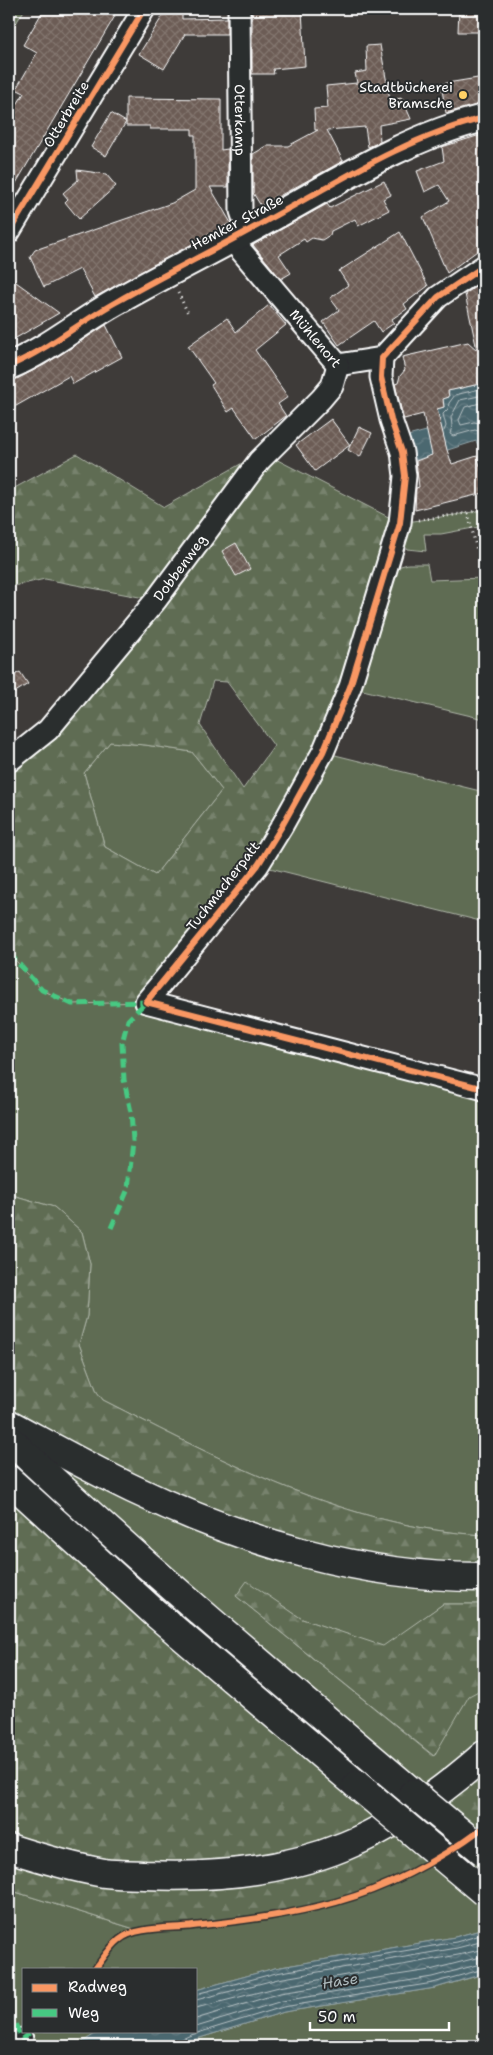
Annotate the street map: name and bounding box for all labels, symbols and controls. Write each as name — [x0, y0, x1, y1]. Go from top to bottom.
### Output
street label: Otterbreite — [39, 77, 93, 151]
place label: Stadtbücherei Bramsche — [359, 78, 453, 112]
street label: Otterkamp — [231, 84, 249, 156]
marker: Stadtbücherei Bramsche — [457, 89, 469, 101]
street label: Hemker Straße — [188, 190, 286, 254]
street label: Mühlenort — [286, 305, 345, 371]
street label: Dobbenweg — [149, 531, 211, 605]
street label: Tuchmacherpatt — [182, 838, 264, 934]
legend — [22, 1968, 198, 2032]
water label: Hase — [321, 1968, 359, 1994]
text: Radweg — [68, 1977, 127, 1997]
scale bar — [310, 2000, 449, 2032]
text: Weg — [68, 2003, 99, 2023]
text: 50 m — [318, 2007, 356, 2027]

